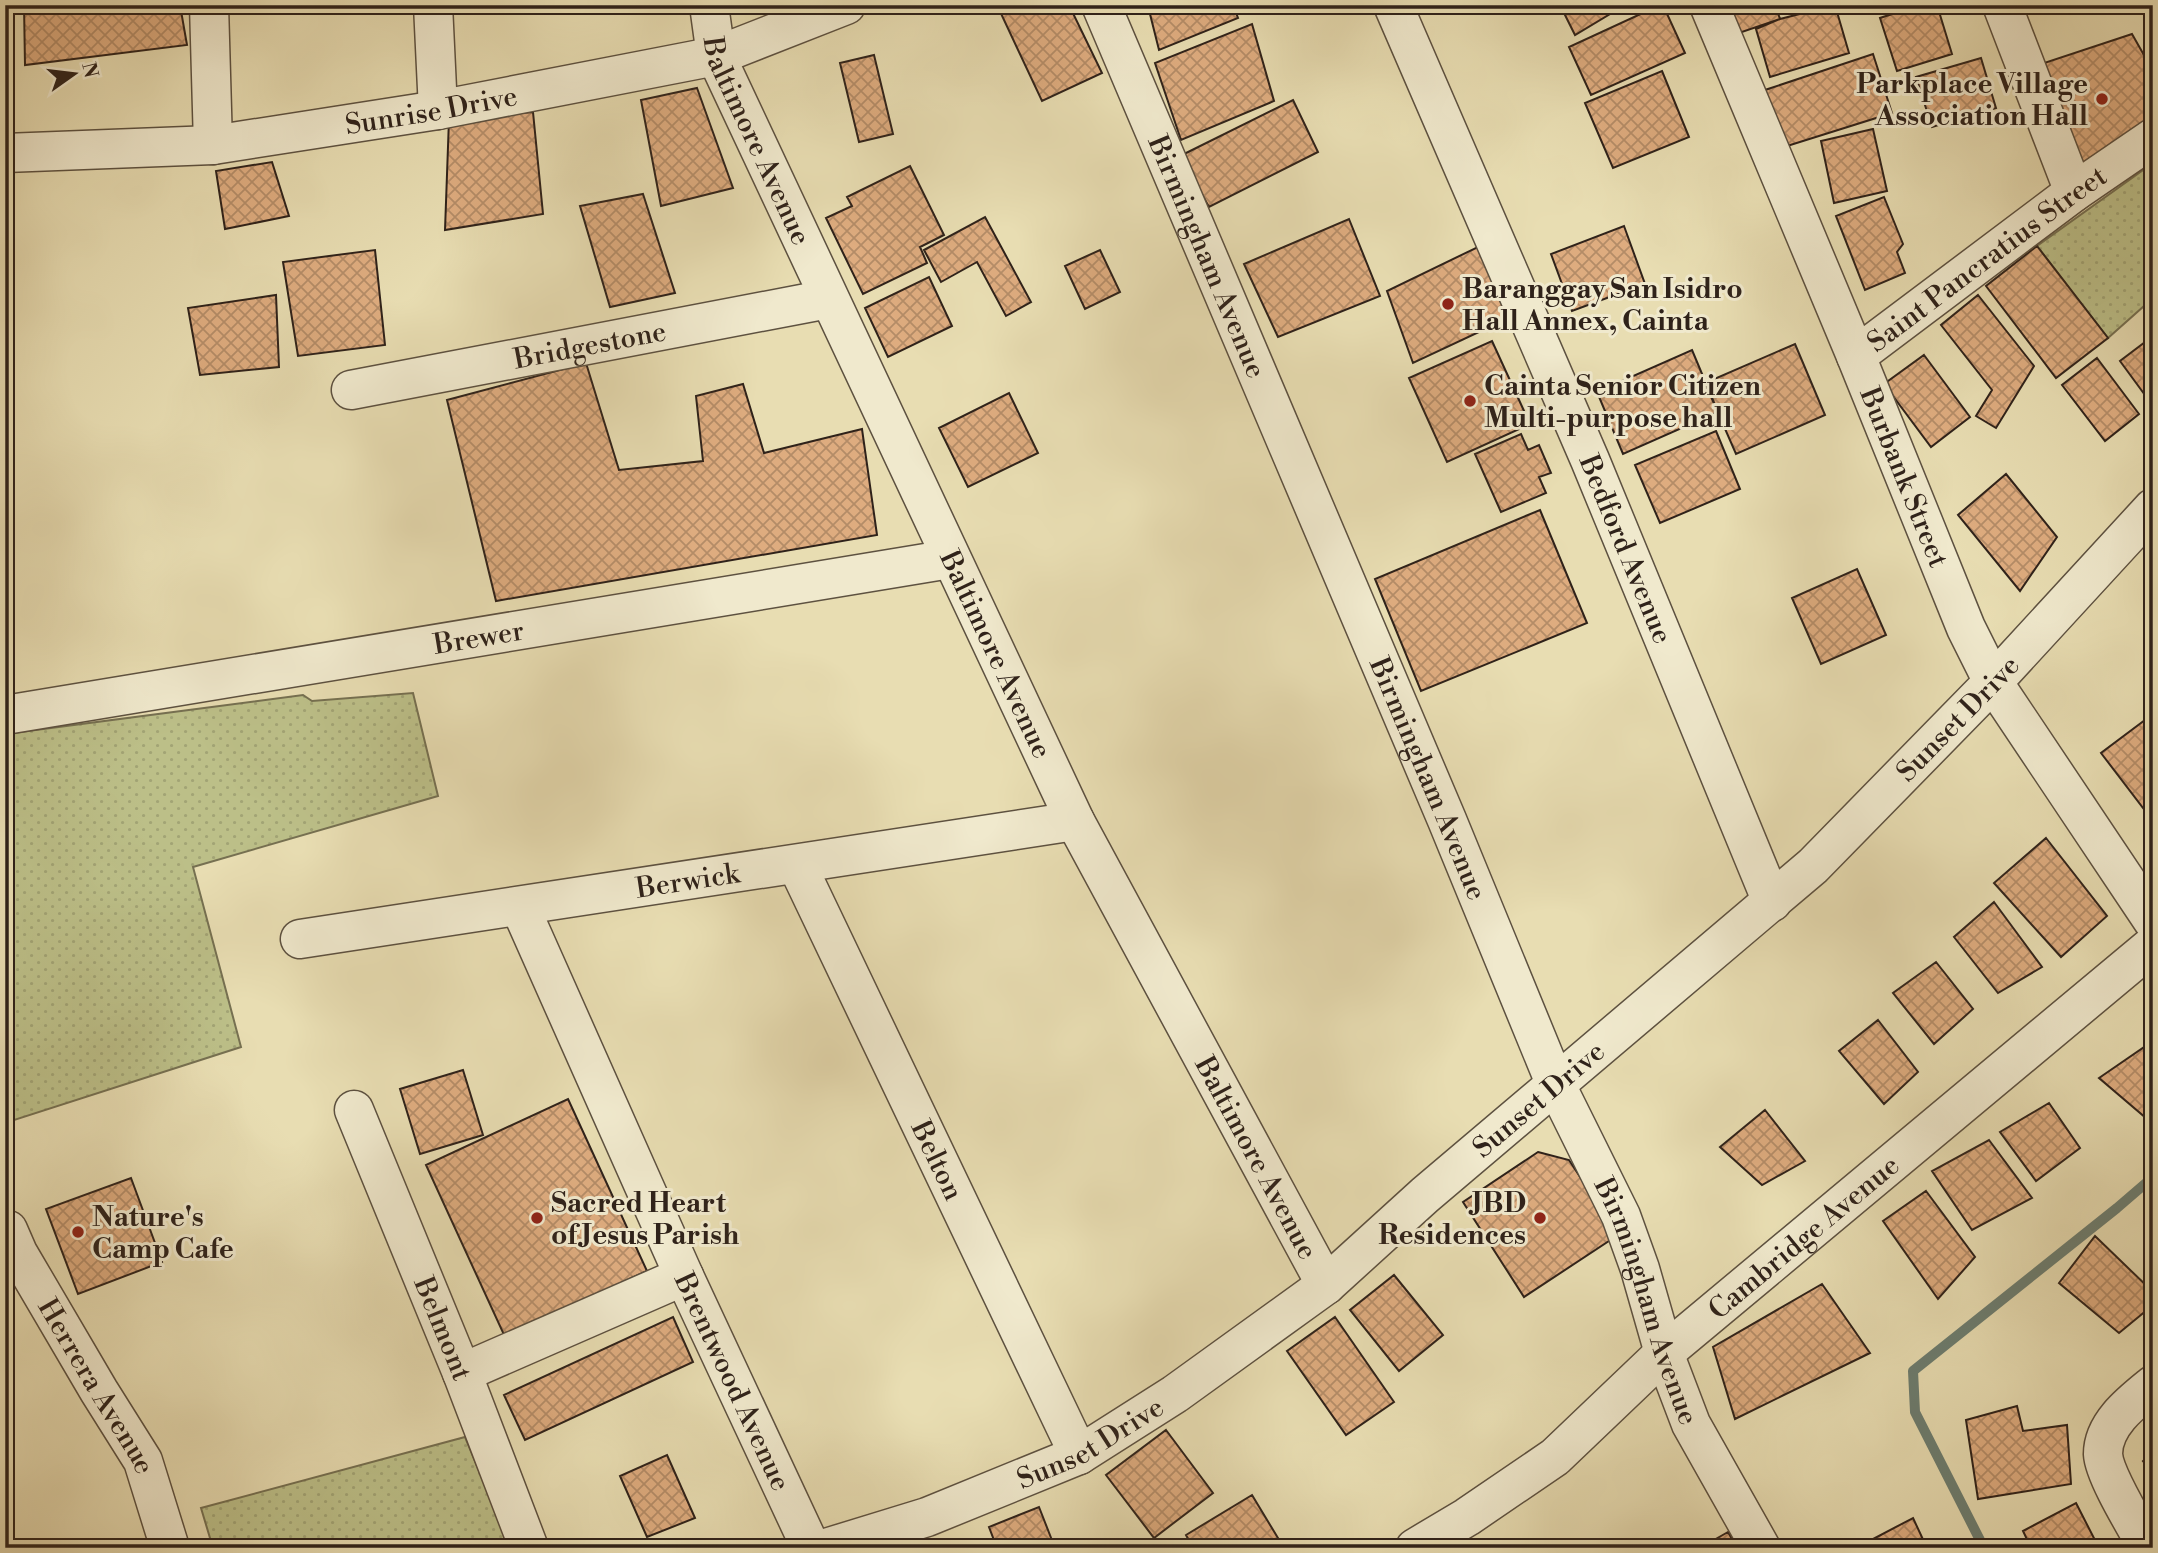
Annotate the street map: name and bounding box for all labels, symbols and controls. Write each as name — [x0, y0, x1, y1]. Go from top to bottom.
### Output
street label: Baltimore Avenue — [694, 34, 818, 251]
north arrow — [38, 38, 108, 108]
text: N — [76, 60, 103, 80]
place label: Parkplace Village Association Hall — [1856, 67, 2088, 134]
street label: Sunrise Drive — [343, 79, 520, 143]
marker: Parkplace Village Association Hall — [2094, 91, 2110, 107]
street label: Birmingham Avenue — [1139, 129, 1273, 383]
street label: Saint Pancratius Street — [1861, 159, 2114, 360]
place label: Baranggay San Isidro Hall Annex, Cainta — [1462, 272, 1743, 339]
marker: Baranggay San Isidro Hall Annex, Cainta — [1440, 296, 1456, 312]
street label: Bridgestone — [510, 314, 669, 378]
place label: Cainta Senior Citizen Multi-purpose hall — [1484, 369, 1761, 436]
street label: Burbank Street — [1851, 382, 1956, 573]
marker: Cainta Senior Citizen Multi-purpose hall — [1462, 393, 1478, 409]
street label: Bedford Avenue — [1570, 449, 1680, 649]
street label: Baltimore Avenue — [931, 544, 1059, 764]
street label: Brewer — [430, 614, 527, 663]
street label: Sunset Drive — [1889, 649, 2028, 789]
street label: Birmingham Avenue — [1361, 651, 1494, 906]
street label: Berwick — [633, 856, 743, 907]
street label: Sunset Drive — [1466, 1034, 1612, 1166]
street label: Baltimore Avenue — [1186, 1050, 1325, 1266]
street label: Belton — [902, 1114, 971, 1206]
street label: Cambridge Avenue — [1702, 1148, 1907, 1328]
street label: Birmingham Avenue — [1585, 1171, 1706, 1430]
place label: Sacred Heart of Jesus Parish — [551, 1186, 739, 1253]
place label: JBD Residences — [1378, 1186, 1526, 1253]
place label: Nature's Camp Cafe — [92, 1200, 234, 1267]
marker: Sacred Heart of Jesus Parish — [529, 1210, 545, 1226]
marker: JBD Residences — [1532, 1210, 1548, 1226]
marker: Nature's Camp Cafe — [70, 1224, 86, 1240]
street label: Brentwood Avenue — [665, 1266, 798, 1497]
street label: Belmont — [405, 1271, 479, 1386]
street label: Herrera Avenue — [30, 1292, 162, 1478]
street label: Sunset Drive — [1012, 1390, 1170, 1497]

